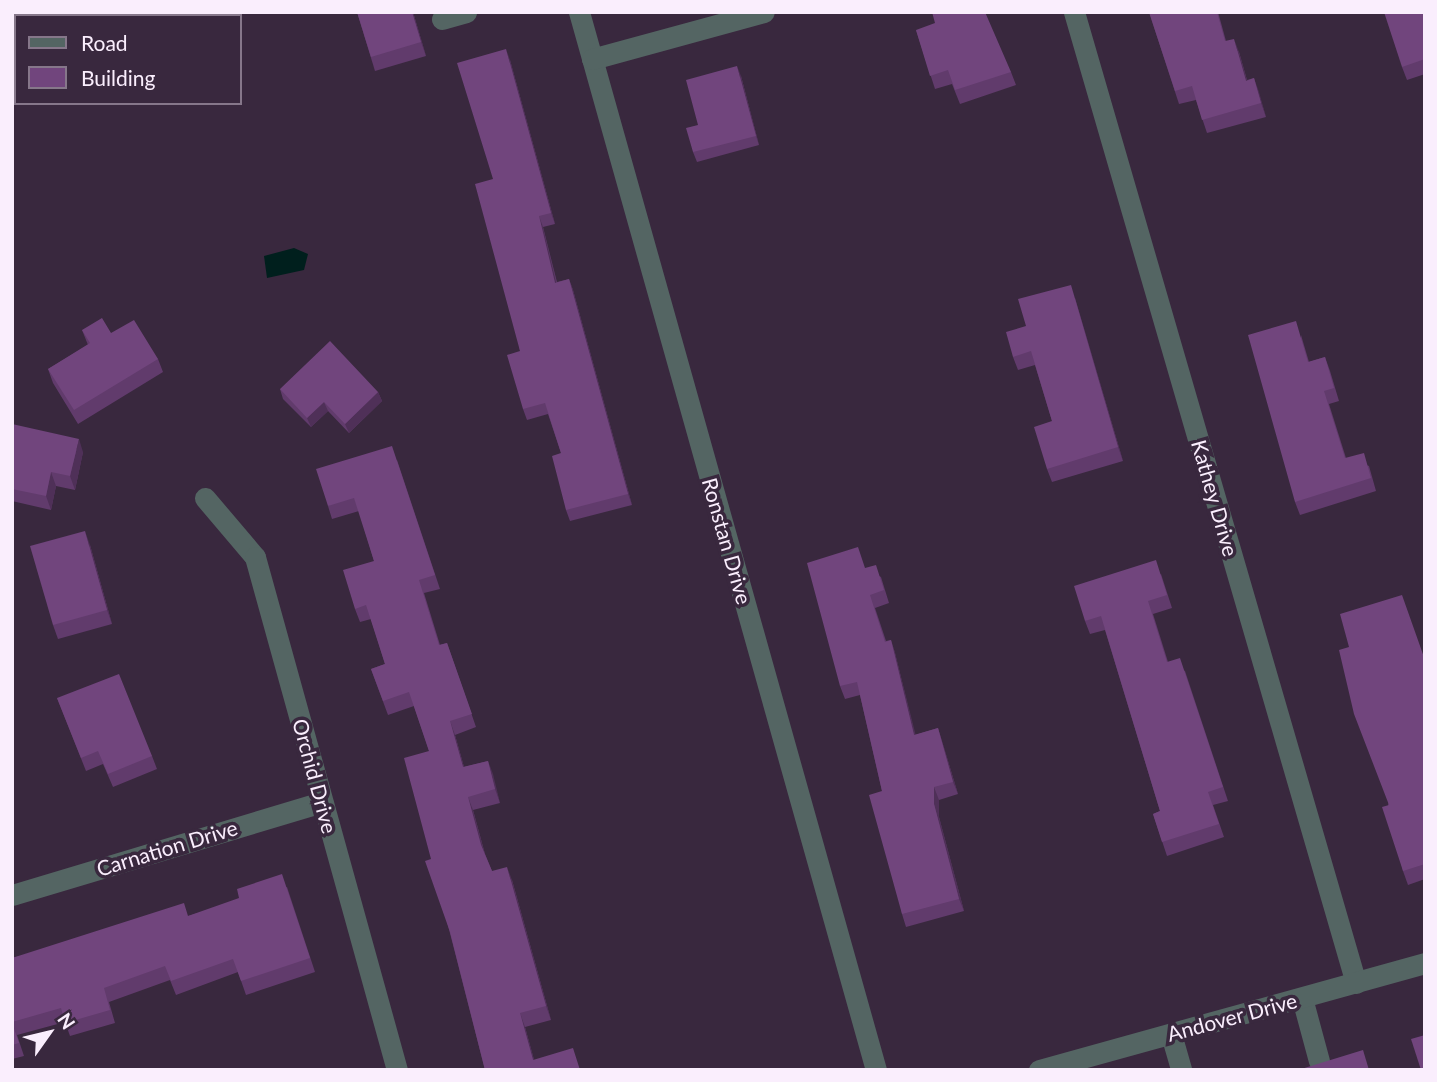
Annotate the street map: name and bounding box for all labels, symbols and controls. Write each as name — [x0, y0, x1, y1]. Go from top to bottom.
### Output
legend — [14, 14, 242, 105]
text: Road — [81, 30, 128, 55]
text: Building — [81, 65, 156, 90]
street label: Kathey Drive — [1186, 437, 1244, 559]
street label: Ronstan Drive — [697, 475, 757, 607]
street label: Orchid Drive — [288, 716, 342, 836]
street label: Carnation Drive — [93, 815, 241, 881]
street label: Andover Drive — [1164, 987, 1300, 1047]
north arrow — [14, 998, 84, 1068]
text: N — [53, 1008, 80, 1033]

